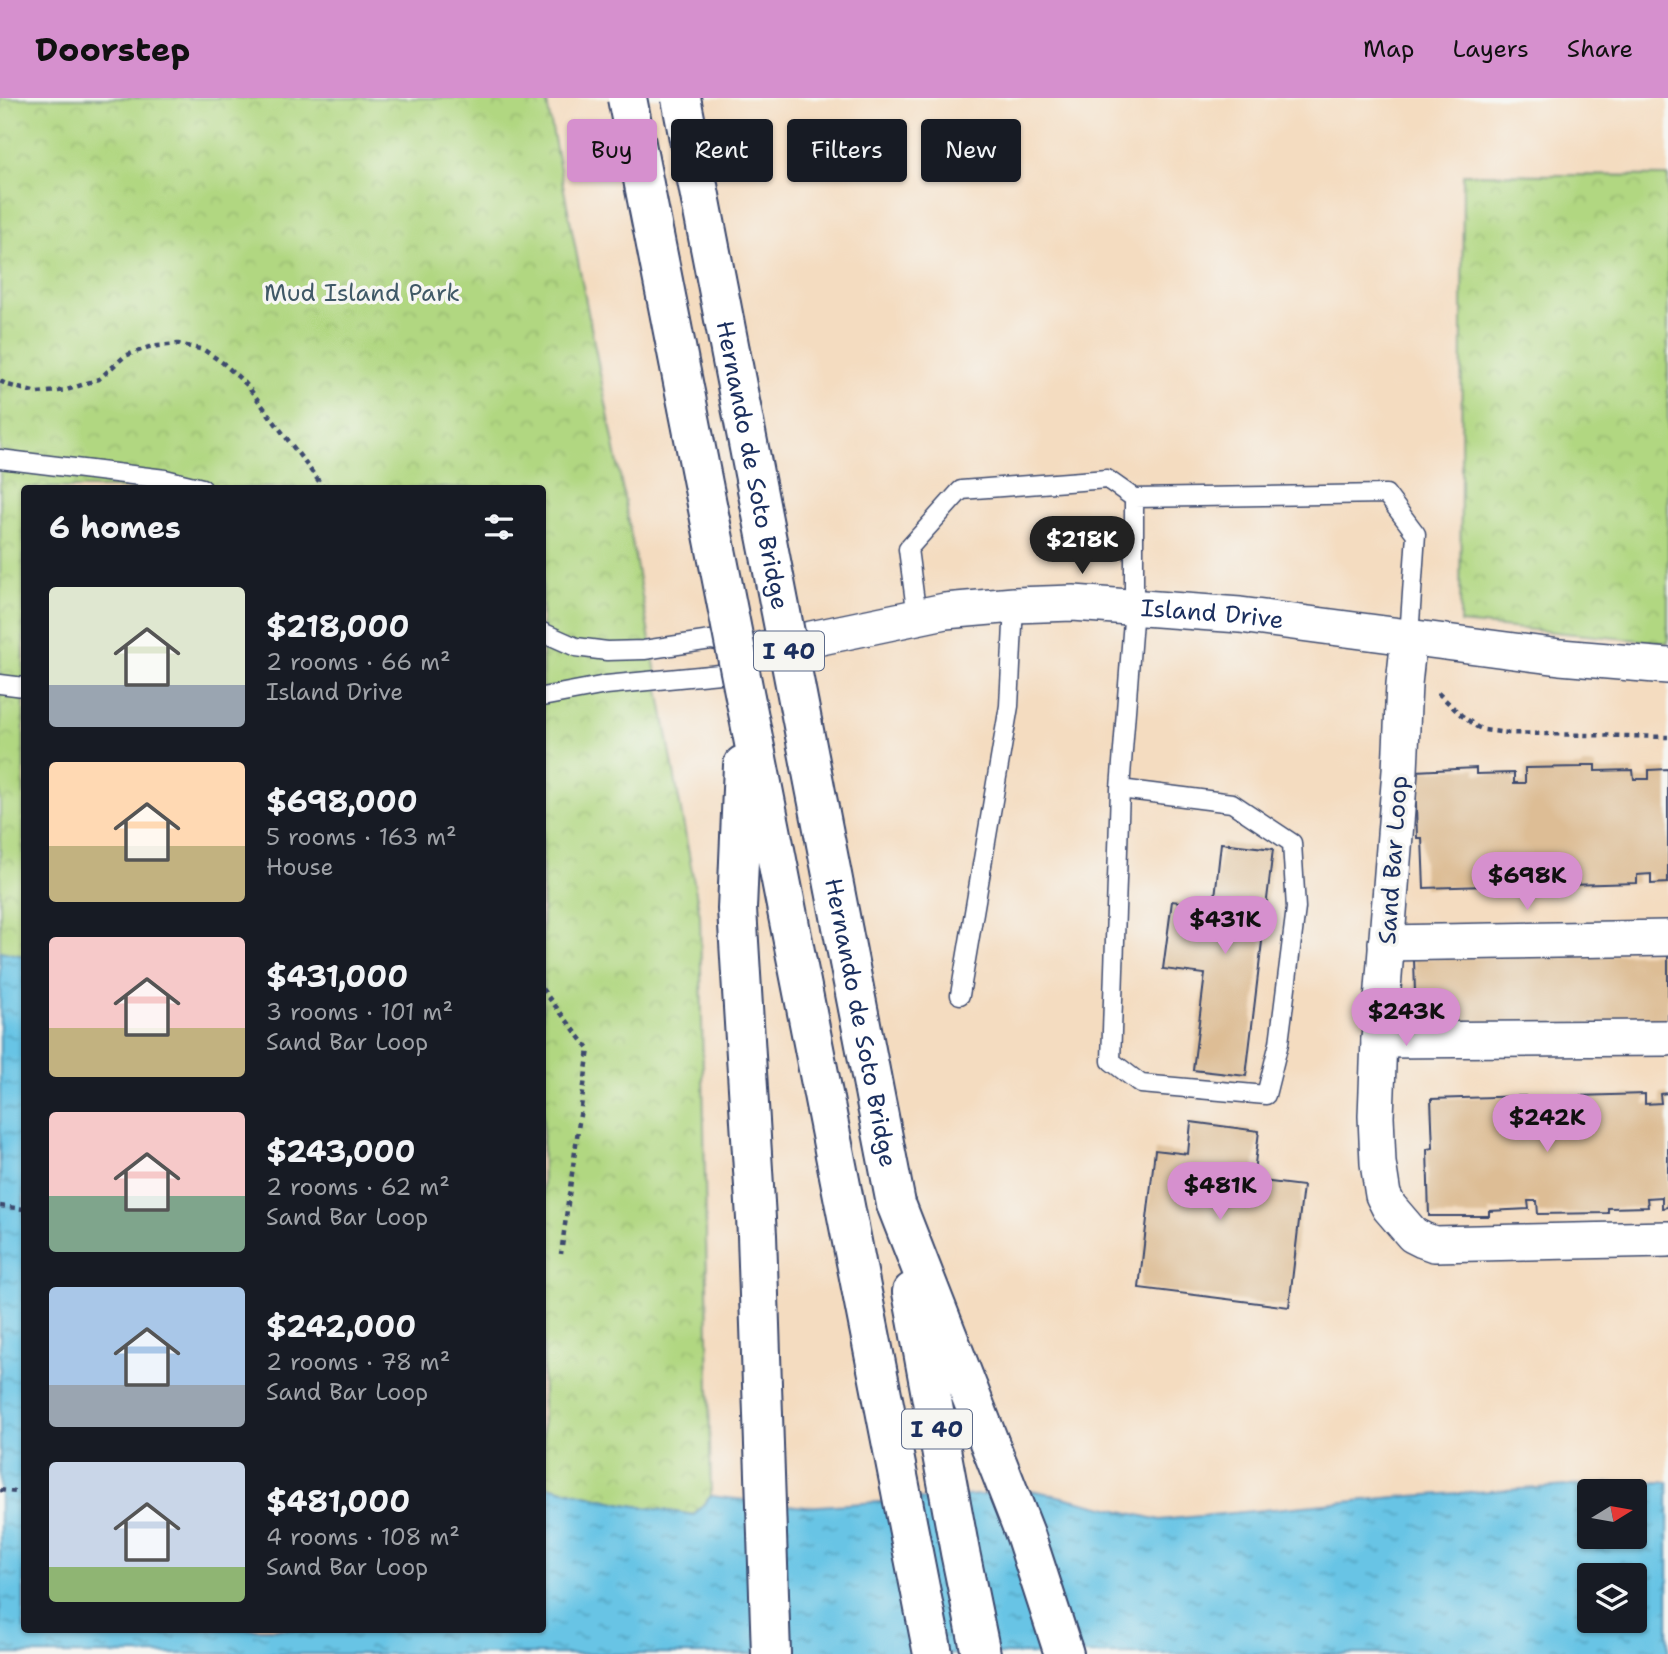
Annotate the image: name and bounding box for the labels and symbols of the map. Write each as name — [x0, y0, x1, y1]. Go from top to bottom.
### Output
park label: Mud Island Park — [264, 277, 460, 309]
street label: Hernando de Soto Bridge — [709, 318, 796, 612]
pin: $218K — [1033, 517, 1131, 576]
street label: Island Drive — [1140, 592, 1286, 637]
road number: I 40 — [754, 632, 824, 670]
street label: Sand Bar Loop — [1371, 774, 1415, 946]
pin: $698K — [1478, 852, 1576, 912]
street label: Hernando de Soto Bridge — [817, 876, 904, 1170]
pin: $431K — [1176, 896, 1274, 956]
pin: $243K — [1357, 988, 1455, 1048]
pin: $242K — [1498, 1094, 1596, 1154]
pin: $481K — [1171, 1162, 1269, 1222]
road number: I 40 — [902, 1410, 972, 1448]
north arrow — [1577, 1479, 1647, 1549]

